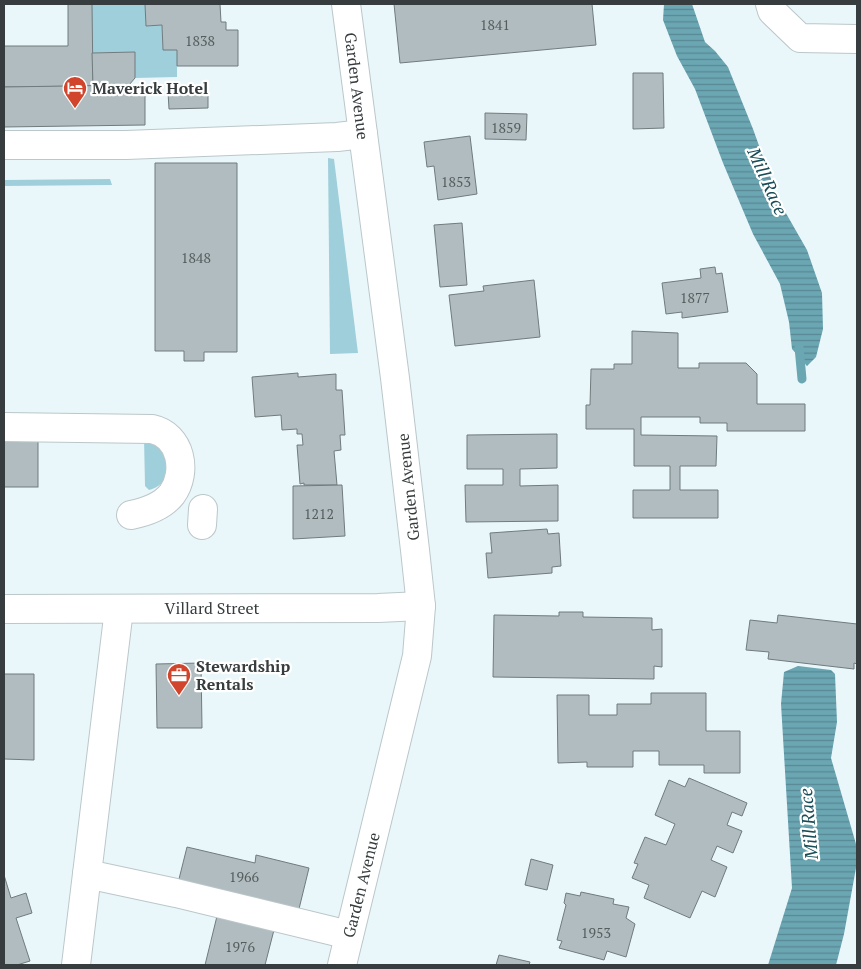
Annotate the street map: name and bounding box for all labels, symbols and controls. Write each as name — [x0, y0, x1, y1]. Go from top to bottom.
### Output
house number: 1841 — [480, 15, 510, 34]
house number: 1838 — [185, 31, 215, 50]
street label: Garden Avenue — [340, 31, 374, 141]
hotel icon: Maverick Hotel — [62, 75, 88, 109]
place label: Maverick Hotel — [92, 77, 208, 99]
house number: 1859 — [491, 118, 521, 137]
water label: Mill Race — [742, 143, 793, 218]
house number: 1853 — [441, 172, 471, 191]
house number: 1848 — [181, 248, 211, 267]
house number: 1877 — [680, 288, 710, 307]
street label: Garden Avenue — [391, 432, 425, 542]
house number: 1212 — [304, 504, 334, 523]
street label: Villard Street — [164, 597, 260, 619]
place label: Stewardship Rentals — [196, 655, 290, 695]
office icon: Stewardship Rentals — [166, 662, 192, 696]
water label: Mill Race — [793, 787, 823, 862]
street label: Garden Avenue — [337, 830, 385, 940]
house number: 1966 — [229, 867, 259, 886]
house number: 1953 — [581, 923, 611, 942]
house number: 1976 — [225, 937, 255, 956]

